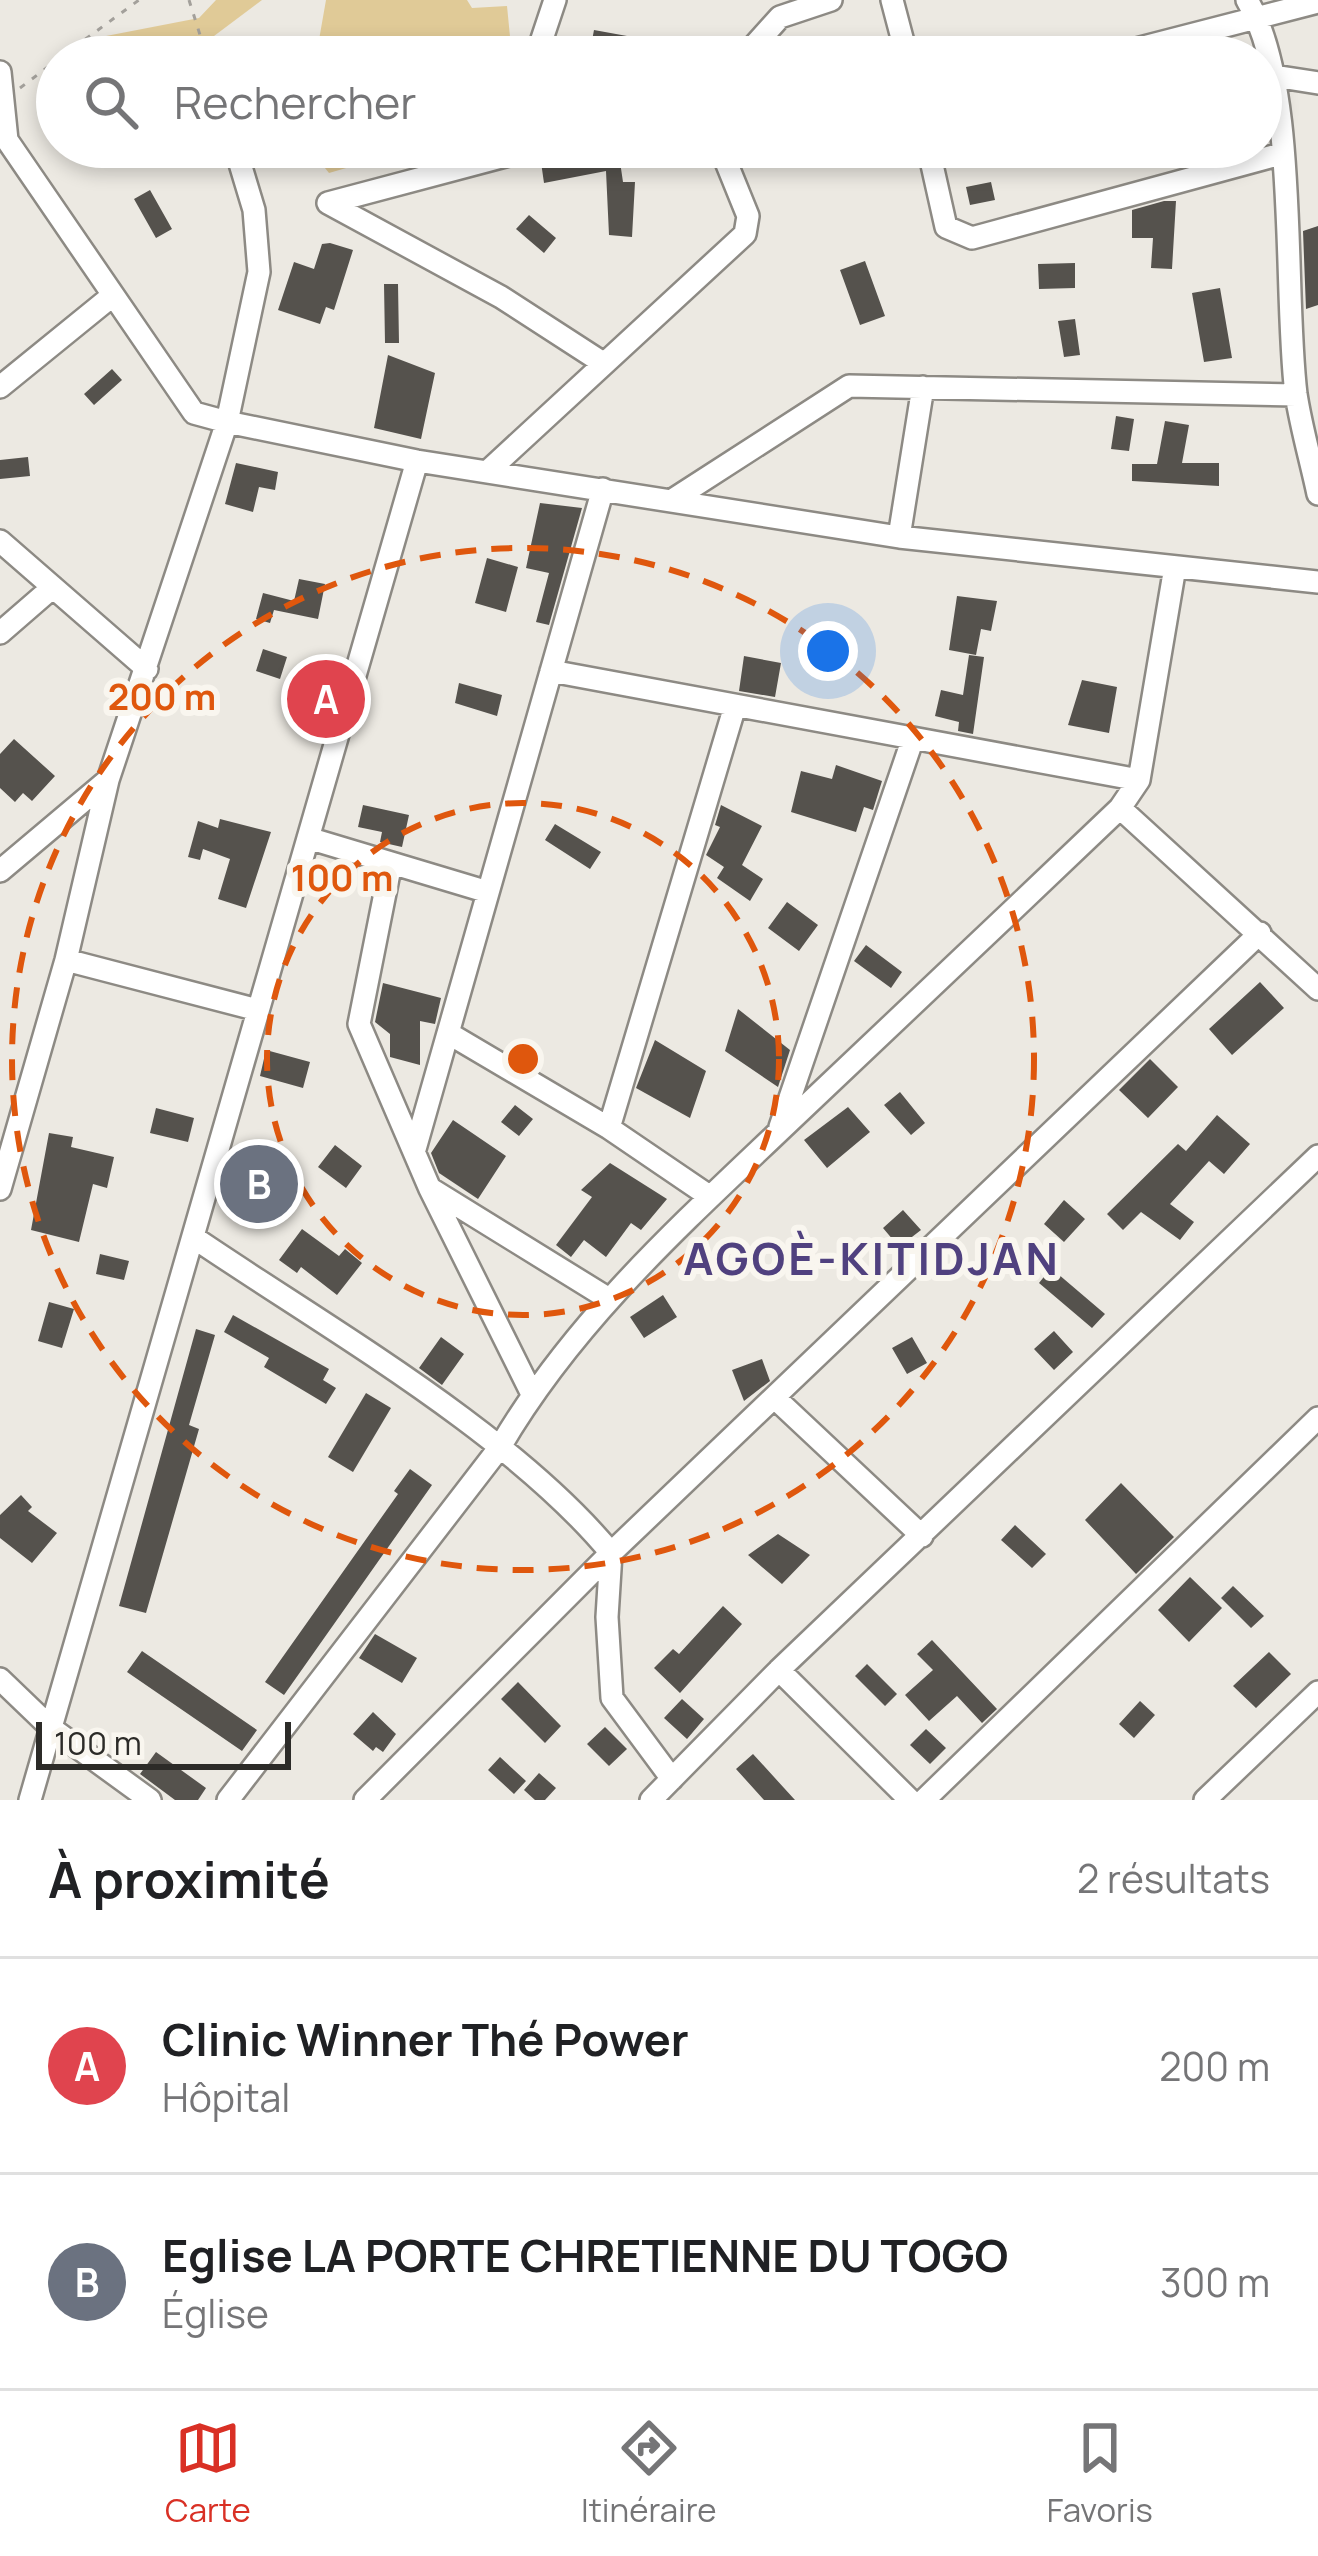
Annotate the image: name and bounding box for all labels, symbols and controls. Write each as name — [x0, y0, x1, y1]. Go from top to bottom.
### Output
search box — [36, 36, 1282, 168]
icon: search — [78, 69, 144, 135]
text: Rechercher — [174, 71, 417, 133]
your location — [798, 621, 858, 681]
pin: A — [287, 654, 365, 744]
text: 200 m — [108, 672, 216, 721]
text: 100 m — [291, 853, 393, 902]
centre of rings — [502, 1038, 544, 1080]
pin: B — [220, 1139, 298, 1229]
district label: AGOÈ-KITIDJAN — [683, 1227, 1061, 1289]
scale bar — [36, 1716, 291, 1769]
text: 100 m — [54, 1720, 142, 1765]
text: À proximité — [48, 1844, 330, 1913]
text: 2 résultats — [1077, 1851, 1270, 1905]
text: Clinic Winner Thé Power — [162, 2008, 689, 2070]
text: A — [74, 2039, 100, 2093]
text: 200 m — [1159, 2039, 1270, 2093]
text: Hôpital — [162, 2070, 290, 2124]
text: Eglise LA PORTE CHRETIENNE DU TOGO — [162, 2224, 1008, 2286]
text: B — [75, 2255, 99, 2309]
text: 300 m — [1160, 2255, 1270, 2309]
text: Église — [162, 2286, 269, 2340]
tab: Carte — [165, 2415, 251, 2532]
tab: Itinéraire — [581, 2415, 717, 2532]
tab: Favoris — [1047, 2415, 1153, 2532]

